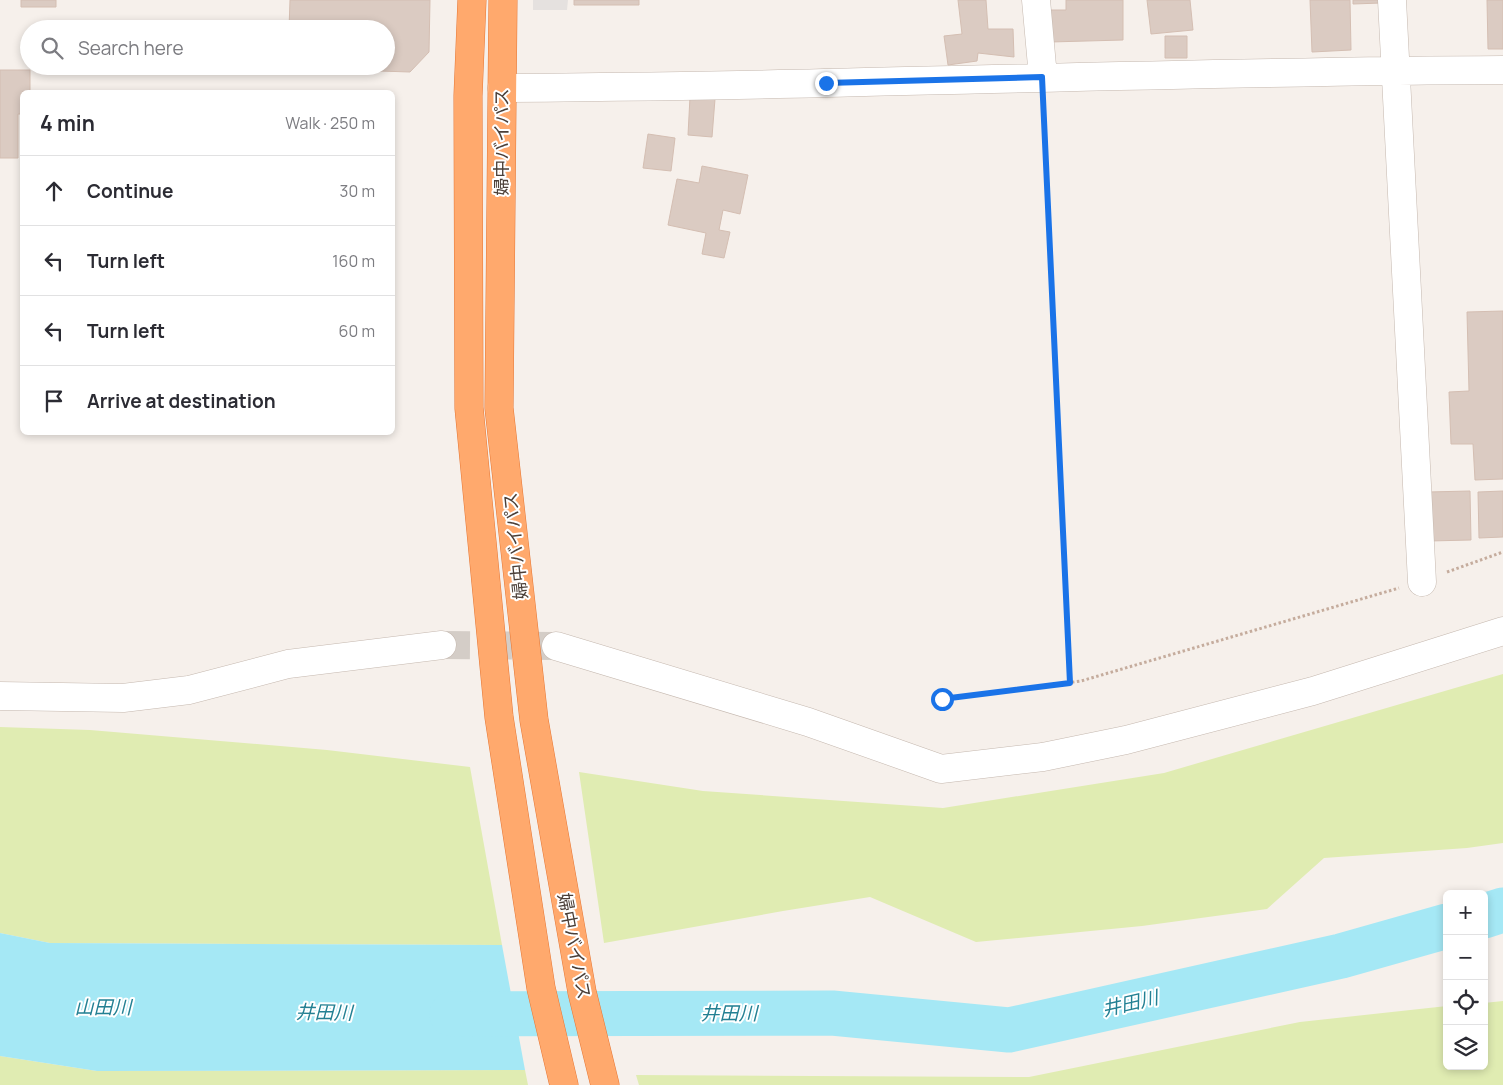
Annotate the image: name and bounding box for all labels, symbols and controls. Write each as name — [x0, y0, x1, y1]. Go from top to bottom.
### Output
search box — [20, 20, 395, 75]
icon: search — [38, 34, 66, 62]
text: Search here — [78, 35, 184, 61]
route end — [815, 72, 838, 95]
street label: 婦中バイパス — [489, 88, 513, 196]
text: 4 min — [40, 109, 95, 137]
text: Walk · 250 m — [285, 112, 375, 134]
icon: ahead — [40, 177, 68, 205]
text: Continue — [87, 178, 173, 204]
text: 30 m — [340, 180, 375, 202]
icon: left — [40, 247, 68, 275]
text: Turn left — [87, 248, 165, 274]
text: 160 m — [332, 250, 375, 272]
icon: left — [40, 317, 68, 345]
text: Turn left — [87, 318, 165, 344]
text: 60 m — [339, 320, 375, 342]
icon: arrive — [40, 387, 68, 415]
text: Arrive at destination — [87, 388, 276, 414]
street label: 婦中バイパス — [497, 491, 533, 601]
route start — [931, 688, 954, 711]
map controls — [1443, 890, 1488, 1070]
button: + — [1443, 890, 1488, 935]
street label: 婦中バイパス — [553, 891, 597, 1001]
button: − — [1443, 935, 1488, 980]
button: locate — [1443, 980, 1488, 1025]
water label: 井田川 — [1099, 983, 1163, 1022]
water label: 山田川 — [74, 994, 133, 1020]
water label: 井田川 — [295, 999, 355, 1026]
water label: 井田川 — [700, 1000, 759, 1026]
button: layers — [1443, 1025, 1488, 1070]

